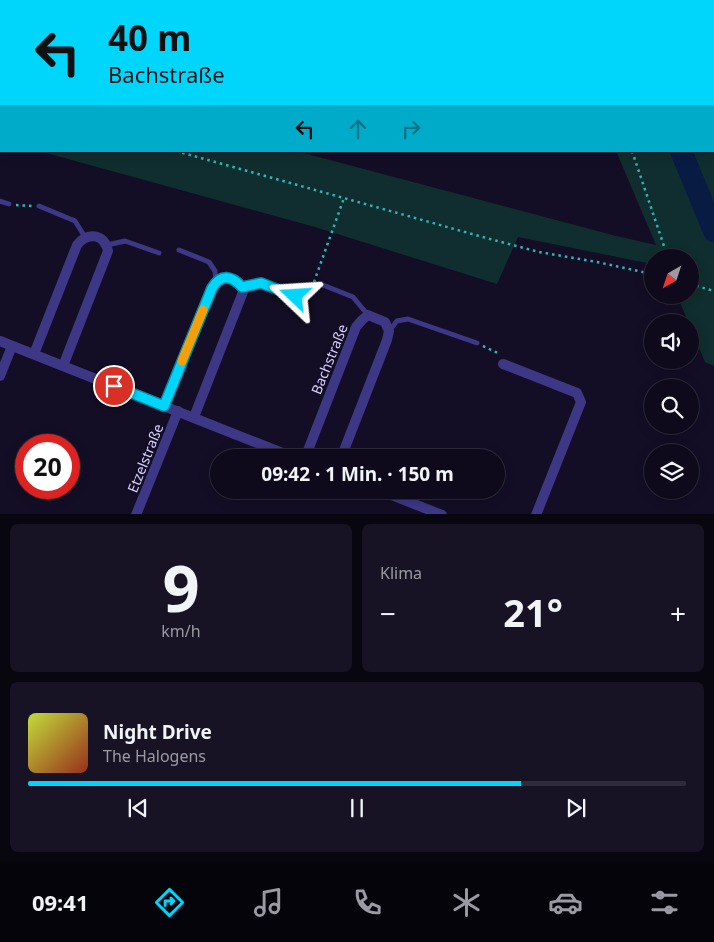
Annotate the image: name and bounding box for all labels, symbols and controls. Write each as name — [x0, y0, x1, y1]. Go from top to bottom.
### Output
text: 40 m — [108, 14, 191, 61]
icon: left — [25, 20, 90, 85]
text: Bachstraße — [108, 59, 225, 89]
icon: left — [291, 115, 319, 143]
icon: ahead — [344, 115, 372, 143]
icon: right — [397, 115, 425, 143]
north arrow — [644, 249, 699, 304]
map controls — [644, 249, 699, 499]
position arrow — [268, 269, 320, 321]
button: sound — [644, 314, 699, 369]
street label: Bachstraße — [306, 321, 352, 397]
pin — [93, 365, 135, 407]
icon: arrive — [100, 372, 128, 400]
button: search — [644, 379, 699, 434]
street label: Etzelstraße — [123, 421, 167, 495]
speed limit sign: 20 — [15, 434, 80, 499]
button: layers — [644, 444, 699, 499]
text: 09:42 · 1 Min. · 150 m — [261, 461, 454, 487]
text: 9 — [162, 543, 200, 631]
text: Klima — [380, 562, 422, 584]
text: 21° — [503, 586, 563, 638]
text: − — [380, 594, 396, 632]
text: + — [670, 594, 686, 632]
text: km/h — [161, 620, 201, 642]
text: Night Drive — [103, 719, 212, 745]
text: The Halogens — [103, 745, 206, 767]
icon: previous — [124, 794, 152, 822]
icon: pause — [343, 794, 371, 822]
icon: next — [562, 794, 590, 822]
icon: directions — [152, 885, 187, 920]
icon: music — [251, 885, 286, 920]
icon: phone — [350, 885, 385, 920]
icon: climate — [449, 885, 484, 920]
icon: car — [548, 885, 583, 920]
icon: filters — [647, 885, 682, 920]
text: 09:41 — [32, 887, 88, 917]

